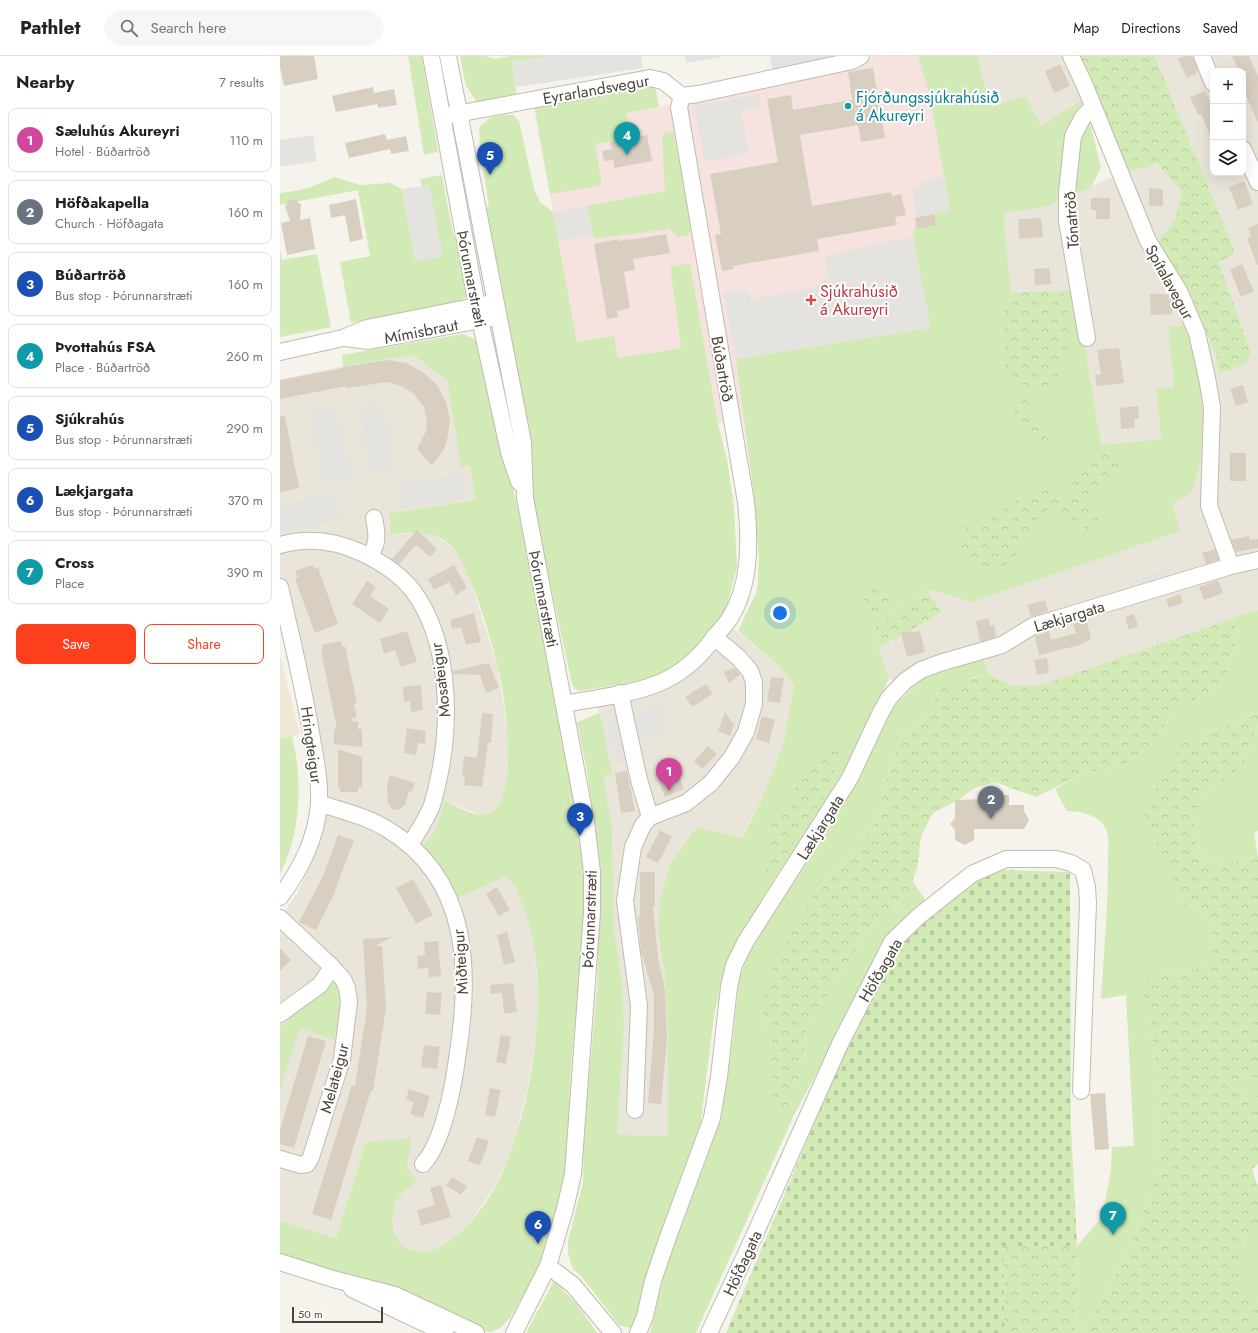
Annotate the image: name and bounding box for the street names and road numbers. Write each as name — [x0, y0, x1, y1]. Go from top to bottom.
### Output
street label: Eyrarlandsvegur — [541, 69, 652, 110]
street label: Tónatröð — [1058, 190, 1085, 250]
street label: Þórunnarstræti — [451, 229, 492, 330]
street label: Spítalavegur — [1139, 240, 1200, 325]
street label: Mímisbraut — [382, 313, 460, 350]
street label: Búðartröð — [705, 334, 740, 404]
street label: Þórunnarstræti — [523, 549, 564, 650]
street label: Lækjargata — [1031, 595, 1107, 638]
street label: Mosateigur — [424, 641, 456, 719]
street label: Hringteigur — [295, 705, 328, 786]
street label: Lækjargata — [791, 790, 849, 864]
street label: Þórunnarstræti — [576, 869, 603, 969]
street label: Miðteigur — [447, 928, 474, 995]
street label: Höfðagata — [853, 934, 908, 1006]
street label: Melateigur — [314, 1040, 355, 1116]
street label: Höfðagata — [717, 1227, 768, 1300]

